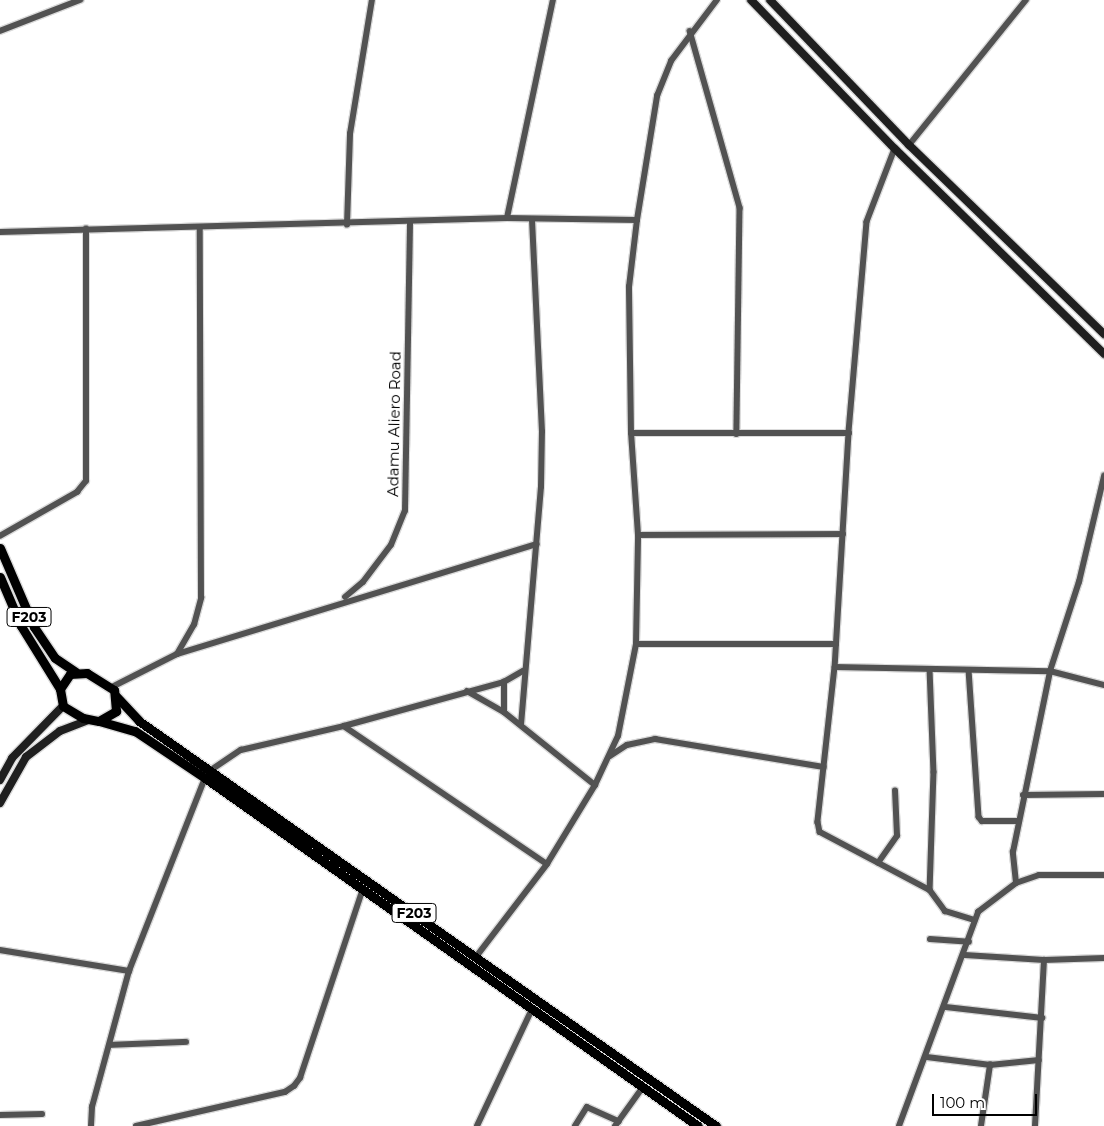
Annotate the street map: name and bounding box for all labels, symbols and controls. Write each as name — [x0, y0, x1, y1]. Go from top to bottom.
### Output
street label: Adamu Aliero Road — [384, 351, 404, 497]
road number: F203 — [6, 606, 52, 628]
road number: F203 — [392, 901, 436, 924]
scale bar — [934, 1084, 1039, 1116]
text: 100 m — [940, 1093, 985, 1112]

